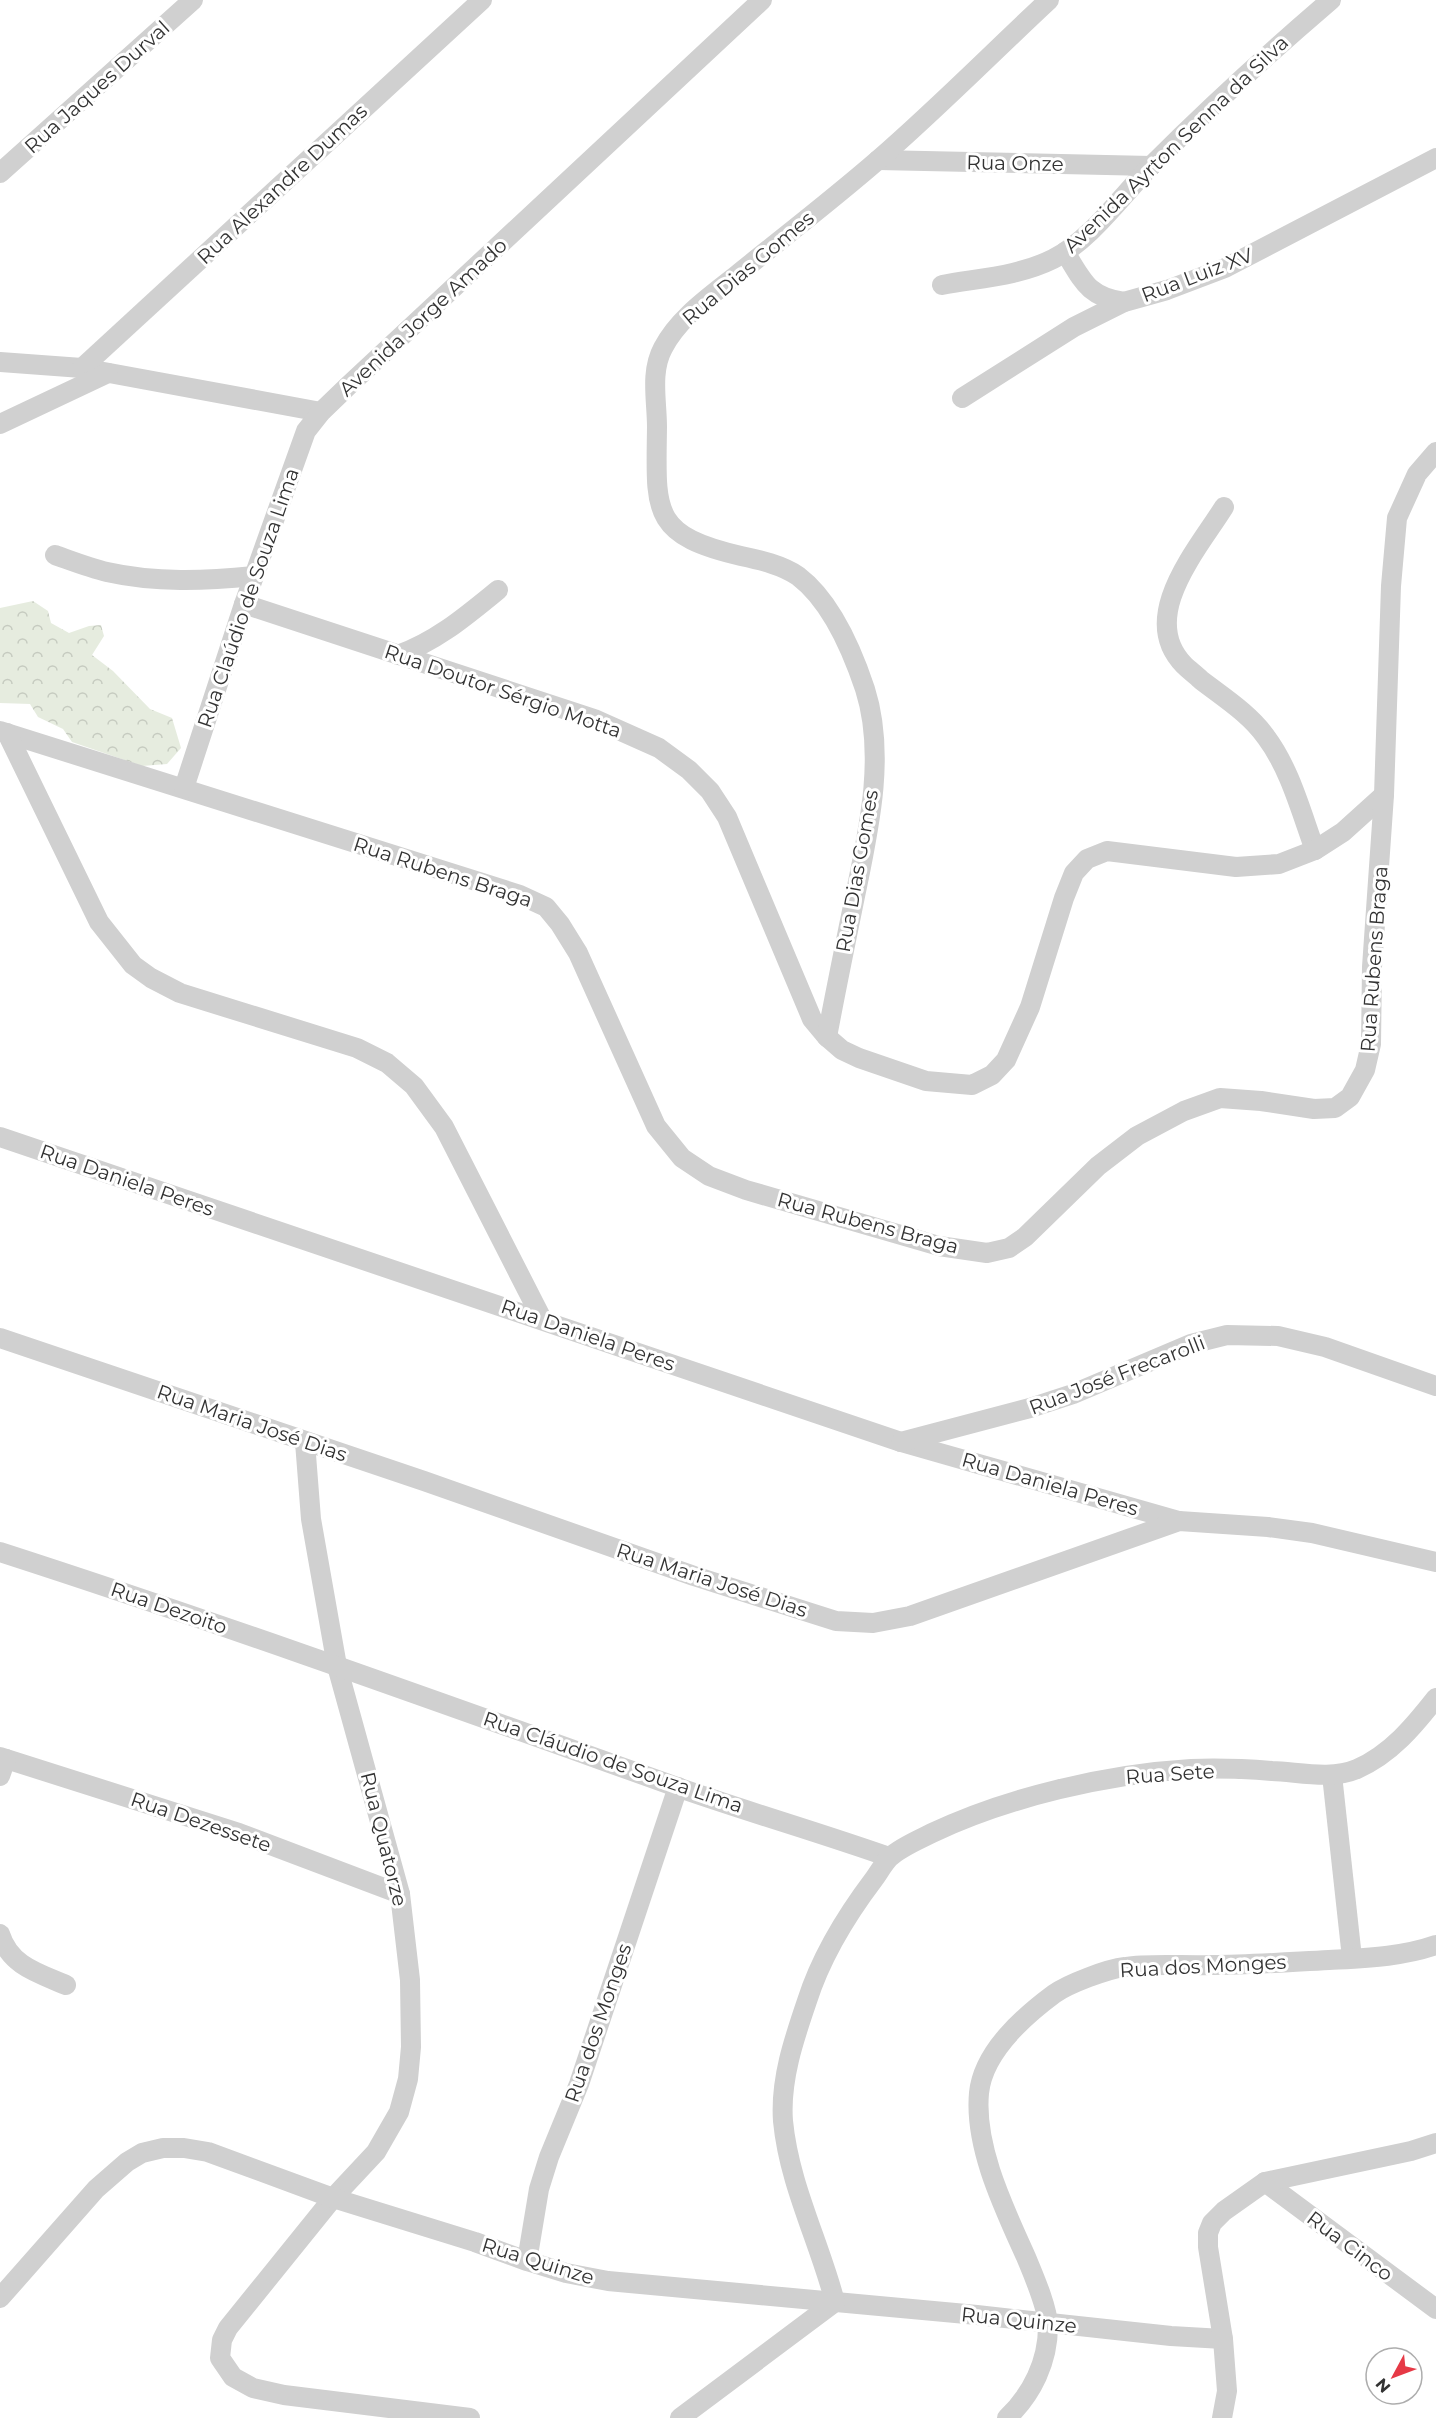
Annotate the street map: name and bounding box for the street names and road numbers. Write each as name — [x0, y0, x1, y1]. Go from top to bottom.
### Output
street label: Rua Jaques Durval — [20, 16, 174, 158]
street label: Avenida Ayrton Senna da Silva — [1059, 30, 1293, 258]
street label: Rua Alexandre Dumas — [192, 99, 372, 269]
street label: Rua Onze — [966, 150, 1064, 176]
street label: Rua Dias Gomes — [677, 206, 819, 330]
street label: Avenida Jorge Amado — [334, 233, 512, 401]
street label: Rua Luiz XV — [1138, 243, 1256, 307]
street label: Rua Claúdio de Souza Lima — [192, 465, 304, 731]
street label: Rua Doutor Sérgio Motta — [381, 639, 625, 743]
street label: Rua Dias Gomes — [831, 788, 883, 954]
street label: Rua Rubens Braga — [351, 832, 535, 912]
street label: Rua Rubens Braga — [1356, 865, 1392, 1053]
street label: Rua Daniela Peres — [37, 1139, 217, 1221]
street label: Rua Rubens Braga — [775, 1187, 961, 1259]
street label: Rua Daniela Peres — [498, 1294, 678, 1376]
street label: Rua José Frecarolli — [1026, 1330, 1208, 1420]
street label: Rua Maria José Dias — [154, 1379, 350, 1467]
street label: Rua Daniela Peres — [959, 1447, 1141, 1521]
street label: Rua Maria José Dias — [614, 1538, 811, 1622]
street label: Rua Dezoito — [108, 1577, 230, 1639]
street label: Rua Cláudio de Souza Lima — [480, 1706, 746, 1818]
street label: Rua Sete — [1125, 1759, 1215, 1789]
street label: Rua Quatorze — [356, 1769, 412, 1909]
street label: Rua Dezessete — [128, 1787, 274, 1857]
street label: Rua dos Monges — [560, 1940, 637, 2106]
street label: Rua dos Monges — [1119, 1950, 1287, 1982]
street label: Rua Cinco — [1302, 2206, 1398, 2286]
street label: Rua Quinze — [479, 2233, 597, 2289]
street label: Rua Quinze — [960, 2302, 1078, 2338]

